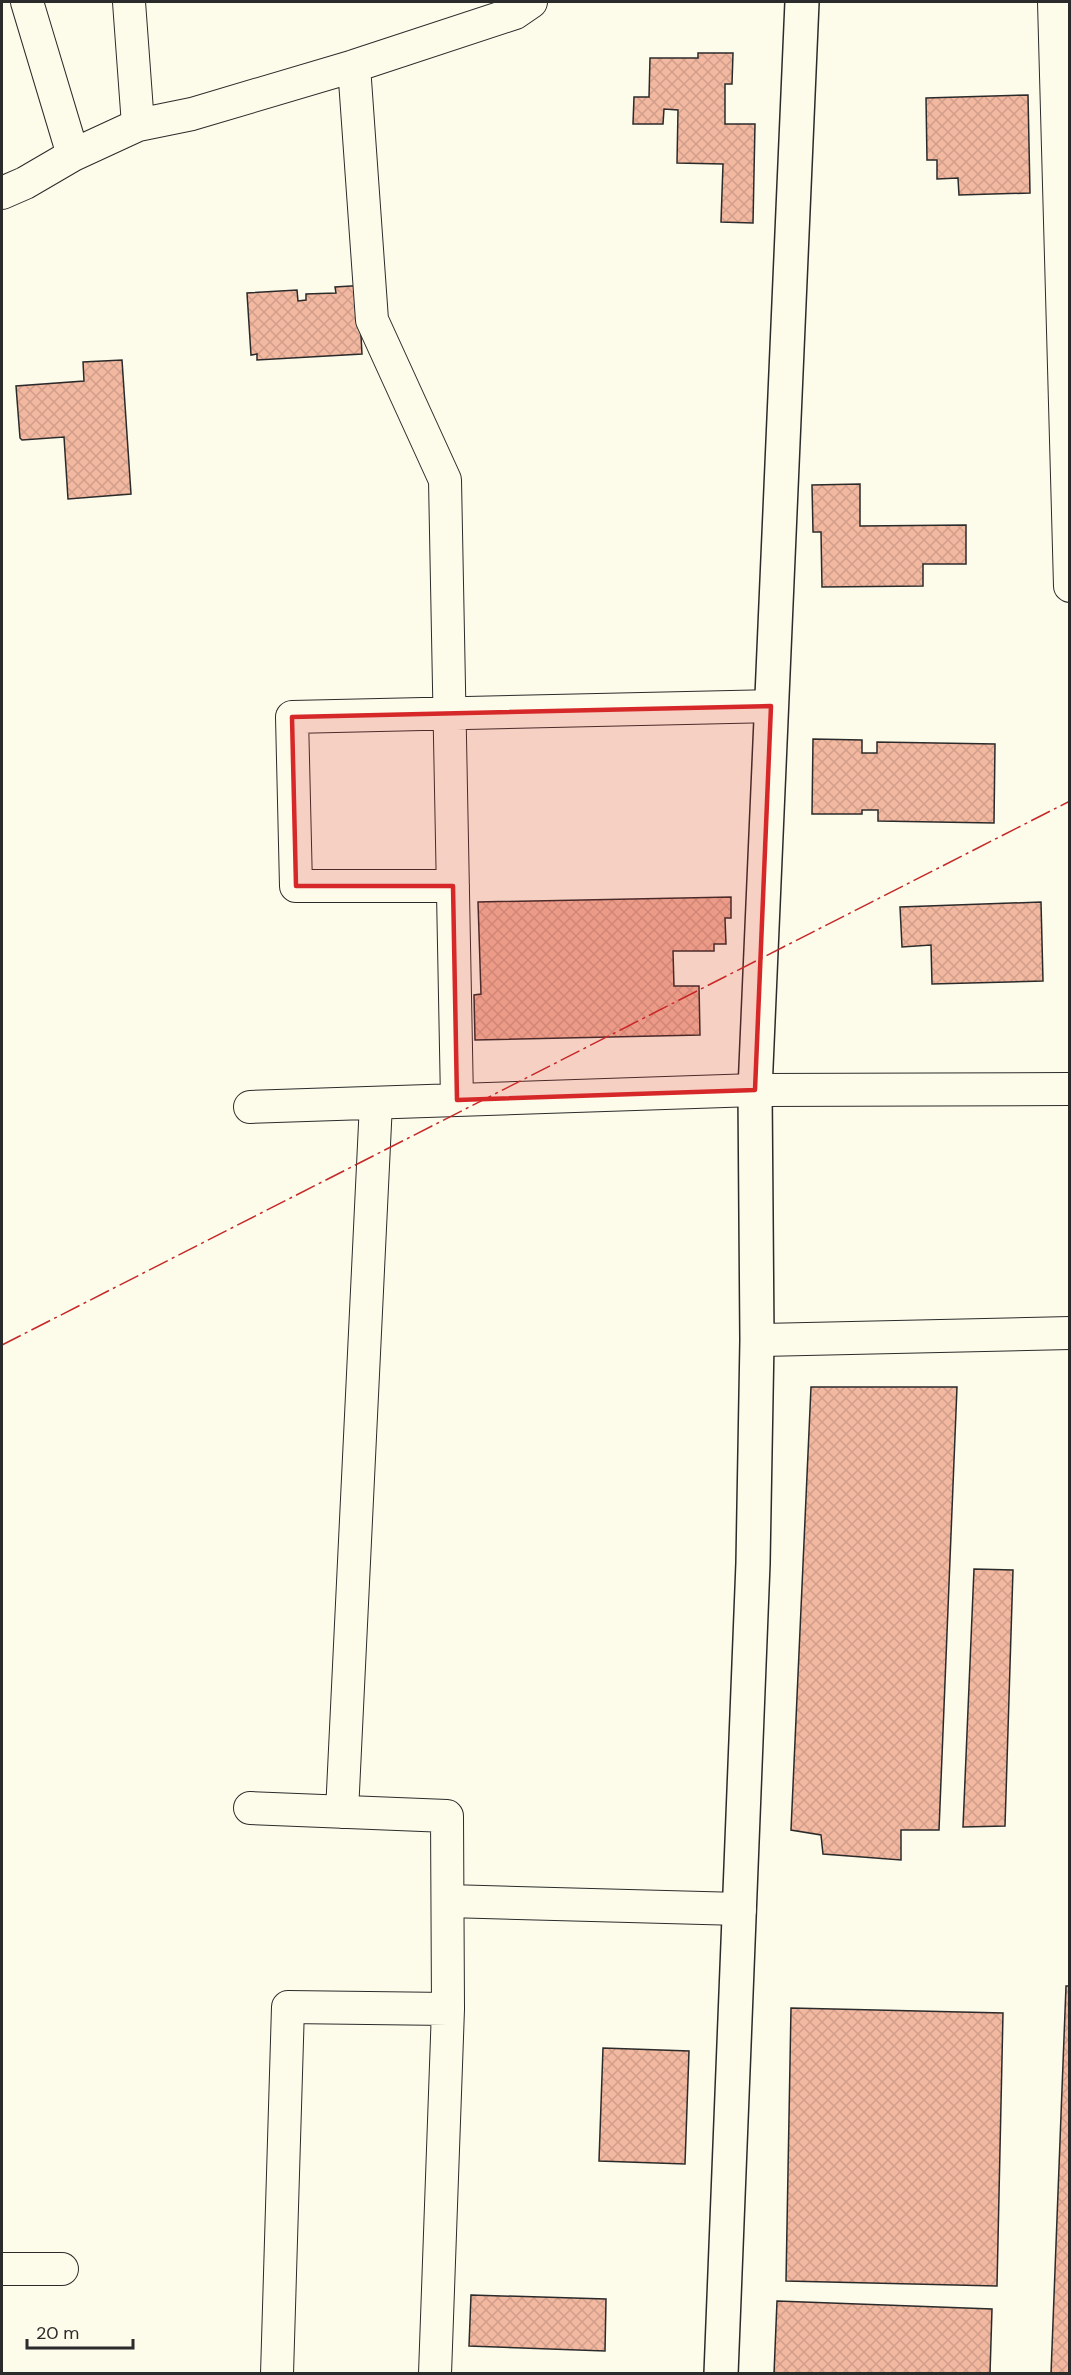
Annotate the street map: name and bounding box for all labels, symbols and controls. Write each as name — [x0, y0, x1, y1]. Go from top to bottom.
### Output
scale bar — [27, 2312, 134, 2350]
text: 20 m — [36, 2321, 79, 2345]

